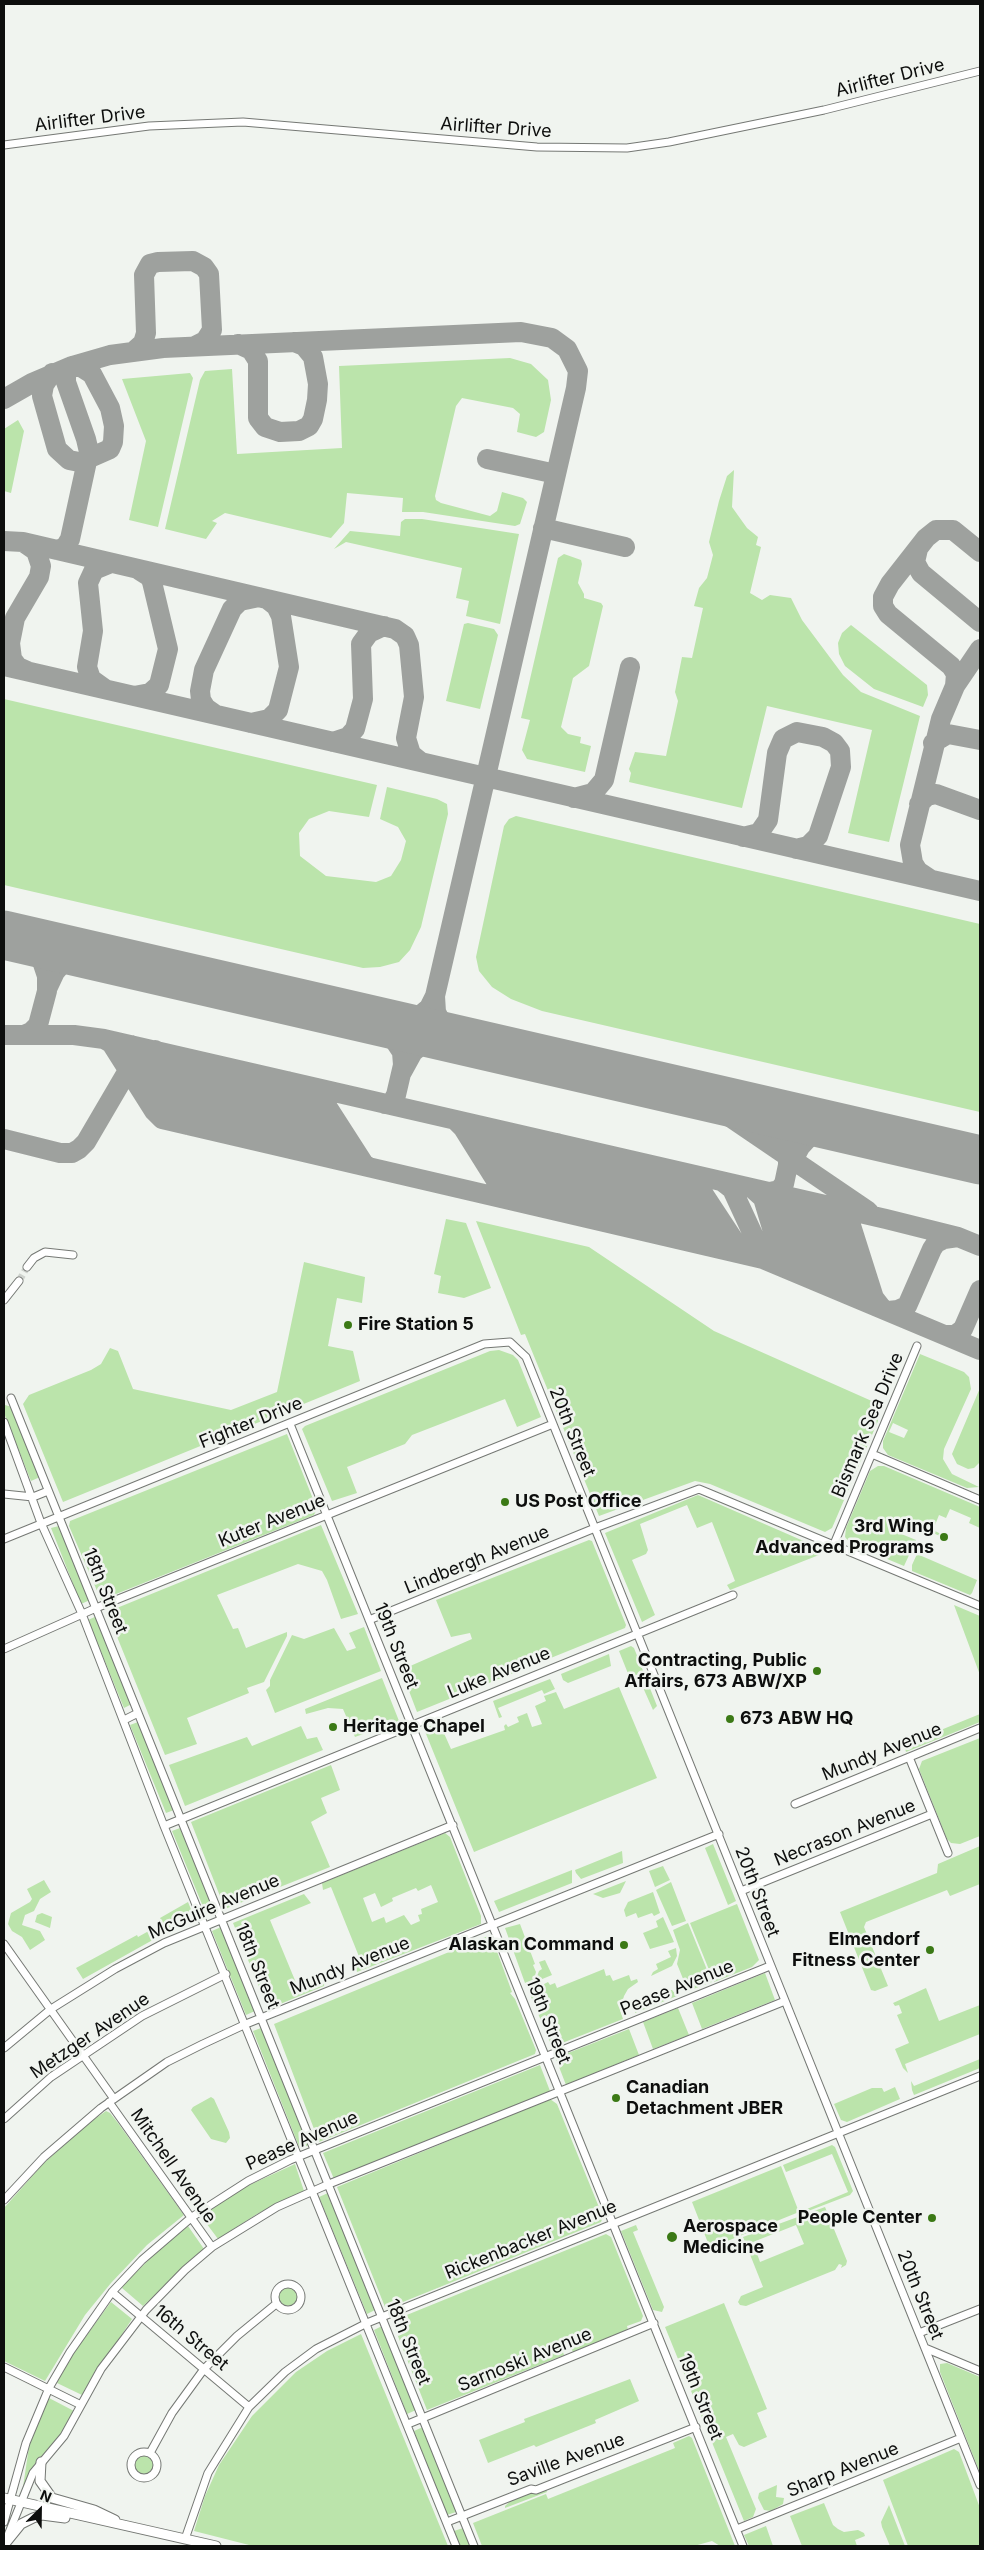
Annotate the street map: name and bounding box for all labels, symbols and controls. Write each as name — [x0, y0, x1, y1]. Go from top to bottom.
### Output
street label: Airlifter Drive — [833, 54, 947, 102]
street label: Airlifter Drive — [33, 101, 147, 137]
street label: Airlifter Drive — [440, 113, 552, 143]
place label: Fire Station 5 — [358, 1314, 474, 1336]
marker: Fire Station 5 — [342, 1319, 354, 1331]
street label: Bismark Sea Drive — [828, 1349, 908, 1501]
street label: 20th Street — [544, 1384, 600, 1480]
street label: Fighter Drive — [196, 1392, 306, 1454]
street label: Kuter Avenue — [215, 1490, 329, 1552]
place label: US Post Office — [515, 1491, 642, 1513]
marker: US Post Office — [499, 1496, 511, 1508]
place label: 3rd Wing Advanced Programs — [755, 1516, 934, 1558]
street label: Lindbergh Avenue — [401, 1521, 553, 1599]
marker: 3rd Wing Advanced Programs — [938, 1531, 950, 1543]
street label: 18th Street — [78, 1545, 132, 1637]
street label: 19th Street — [369, 1600, 423, 1692]
street label: Luke Avenue — [444, 1643, 554, 1703]
place label: Contracting, Public Affairs, 673 ABW/XP — [624, 1650, 807, 1692]
marker: Contracting, Public Affairs, 673 ABW/XP — [811, 1665, 823, 1677]
place label: 673 ABW HQ — [740, 1708, 853, 1730]
marker: 673 ABW HQ — [724, 1713, 736, 1725]
place label: Heritage Chapel — [343, 1716, 485, 1738]
street label: Mundy Avenue — [819, 1718, 945, 1786]
marker: Heritage Chapel — [327, 1721, 339, 1733]
street label: Necrason Avenue — [771, 1795, 919, 1871]
street label: 20th Street — [730, 1844, 784, 1940]
street label: McGuire Avenue — [145, 1870, 283, 1944]
street label: 18th Street — [230, 1920, 284, 2012]
place label: Elmendorf Fitness Center — [792, 1929, 920, 1972]
street label: Mundy Avenue — [287, 1932, 413, 2000]
place label: Alaskan Command — [449, 1934, 614, 1956]
marker: Alaskan Command — [618, 1939, 630, 1951]
marker: Elmendorf Fitness Center — [924, 1944, 936, 1956]
street label: Pease Avenue — [617, 1955, 737, 2021]
street label: 19th Street — [521, 1975, 575, 2067]
street label: Metzger Avenue — [26, 1988, 154, 2084]
place label: Canadian Detachment JBER — [626, 2077, 783, 2120]
marker: Canadian Detachment JBER — [610, 2092, 622, 2104]
street label: Mitchell Avenue — [126, 2105, 220, 2227]
street label: Pease Avenue — [243, 2107, 361, 2175]
street label: Rickenbacker Avenue — [442, 2196, 620, 2284]
place label: People Center — [798, 2207, 922, 2229]
marker: People Center — [926, 2212, 938, 2224]
place label: Aerospace Medicine — [683, 2216, 778, 2258]
marker: Aerospace Medicine — [665, 2230, 679, 2244]
street label: 20th Street — [892, 2247, 948, 2343]
street label: 18th Street — [381, 2296, 435, 2388]
street label: 16th Street — [149, 2301, 233, 2375]
street label: Sarnoski Avenue — [455, 2323, 595, 2397]
street label: 19th Street — [673, 2351, 727, 2443]
street label: Saville Avenue — [504, 2429, 628, 2491]
street label: Sharp Avenue — [784, 2438, 902, 2502]
north arrow — [15, 2485, 65, 2535]
text: N — [38, 2486, 54, 2506]

